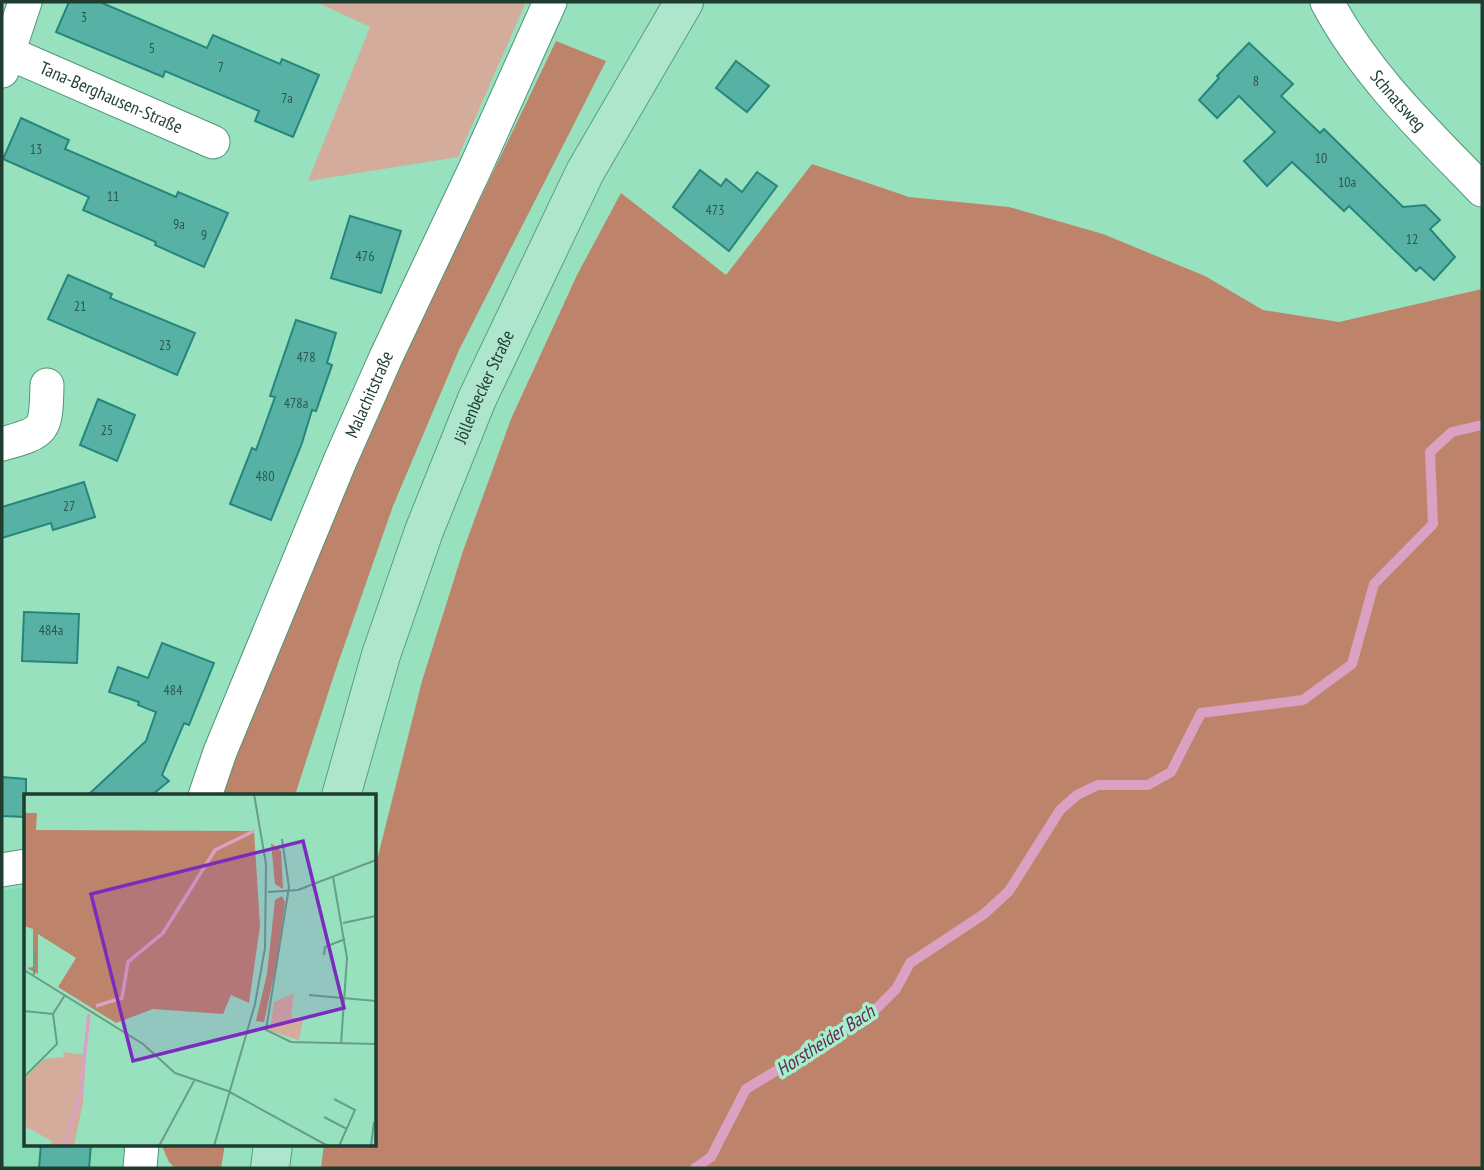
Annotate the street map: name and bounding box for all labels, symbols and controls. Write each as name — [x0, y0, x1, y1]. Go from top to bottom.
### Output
house number: 3 — [81, 8, 87, 26]
house number: 5 — [149, 39, 155, 57]
street label: Tana-Berghausen-Straße — [36, 56, 186, 138]
house number: 7 — [218, 58, 224, 76]
street label: Schnatsweg — [1365, 65, 1431, 136]
house number: 8 — [1253, 72, 1259, 90]
house number: 7a — [281, 89, 293, 107]
house number: 13 — [30, 140, 42, 158]
house number: 10 — [1315, 149, 1327, 167]
house number: 10a — [1338, 173, 1356, 191]
house number: 11 — [107, 187, 119, 205]
house number: 473 — [706, 201, 724, 219]
house number: 9a — [173, 215, 185, 233]
house number: 9 — [201, 226, 207, 244]
house number: 12 — [1406, 230, 1418, 248]
house number: 476 — [356, 247, 374, 265]
house number: 21 — [74, 297, 86, 315]
street label: Jöllenbecker Straße — [448, 326, 519, 447]
house number: 23 — [159, 336, 171, 354]
street label: Malachitstraße — [340, 347, 398, 441]
house number: 478 — [297, 348, 315, 366]
house number: 478a — [284, 394, 308, 412]
house number: 25 — [101, 421, 113, 439]
house number: 480 — [256, 467, 274, 485]
house number: 27 — [63, 497, 75, 515]
house number: 484a — [39, 621, 63, 639]
house number: 484 — [164, 681, 183, 699]
inset map — [24, 794, 376, 1146]
water label: Horstheider Bach — [771, 998, 880, 1081]

